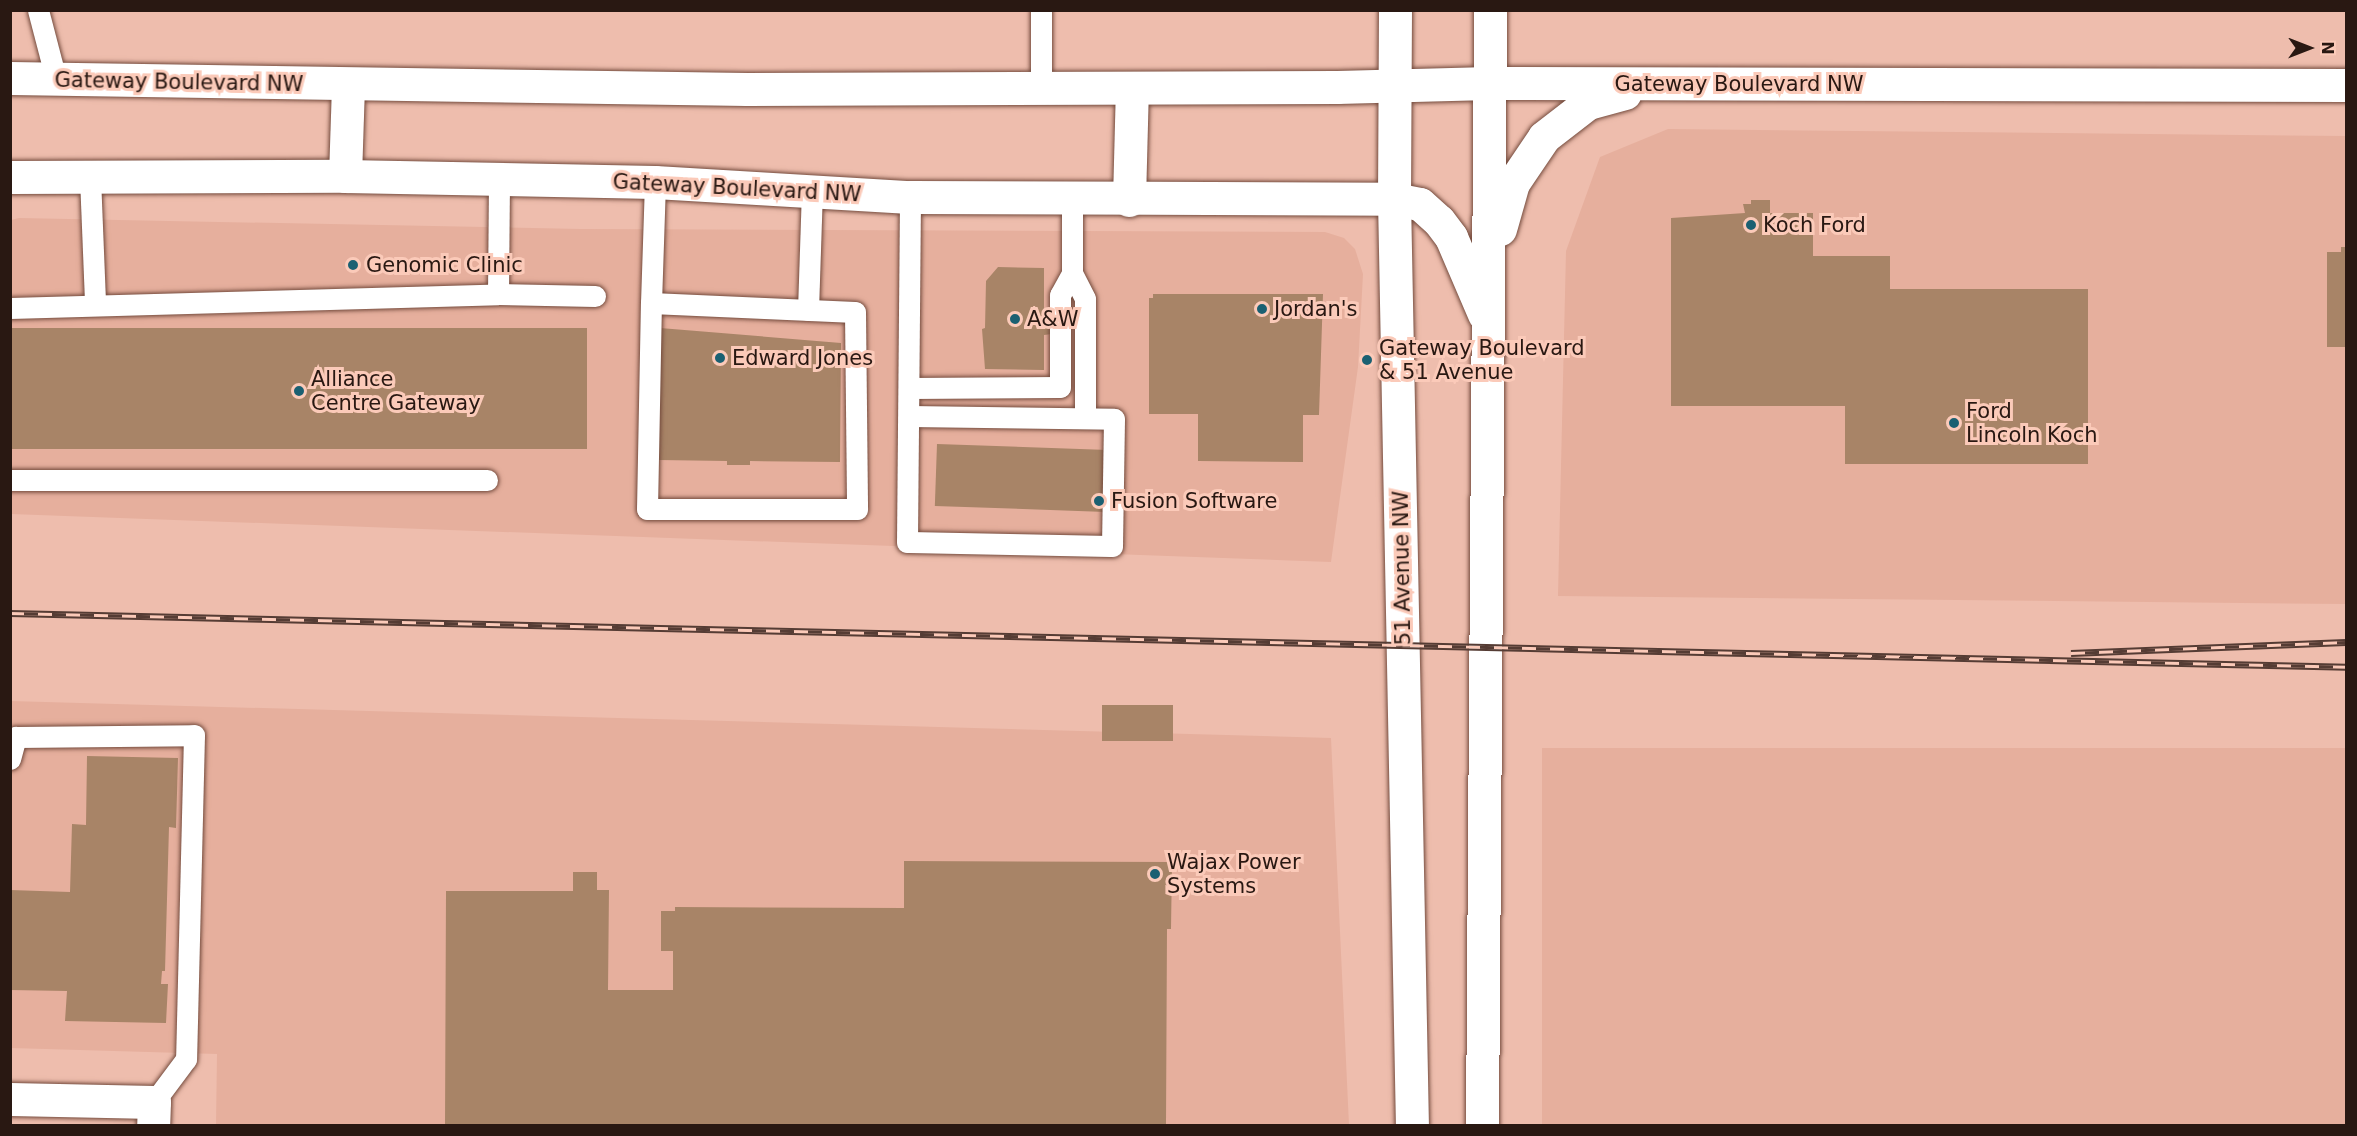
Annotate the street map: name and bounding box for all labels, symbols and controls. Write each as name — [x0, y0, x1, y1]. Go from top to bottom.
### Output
north arrow — [2279, 18, 2339, 78]
text: N — [2318, 41, 2337, 55]
street label: Gateway Boulevard NW — [54, 67, 304, 97]
street label: Gateway Boulevard NW — [1615, 71, 1863, 97]
street label: Gateway Boulevard NW — [612, 169, 862, 207]
place label: Koch Ford — [1763, 212, 1866, 238]
marker: Koch Ford — [1744, 218, 1758, 232]
place label: Genomic Clinic — [366, 252, 523, 278]
marker: Genomic Clinic — [344, 256, 362, 274]
place label: Jordan's — [1274, 296, 1358, 322]
marker: Jordan's — [1255, 302, 1269, 316]
place label: A&W — [1027, 306, 1079, 332]
marker: A&W — [1008, 312, 1022, 326]
place label: Gateway Boulevard & 51 Avenue — [1379, 335, 1585, 385]
place label: Edward Jones — [732, 345, 873, 371]
marker: Edward Jones — [713, 351, 727, 365]
marker: Gateway Boulevard & 51 Avenue — [1360, 353, 1374, 367]
place label: Alliance Centre Gateway — [311, 366, 481, 416]
marker: Alliance Centre Gateway — [292, 384, 306, 398]
place label: Ford Lincoln Koch — [1966, 398, 2097, 448]
marker: Ford Lincoln Koch — [1947, 416, 1961, 430]
place label: Fusion Software — [1111, 488, 1277, 514]
street label: 51 Avenue NW — [1388, 491, 1416, 645]
marker: Fusion Software — [1092, 494, 1106, 508]
place label: Wajax Power Systems — [1167, 849, 1301, 899]
marker: Wajax Power Systems — [1148, 867, 1162, 881]

